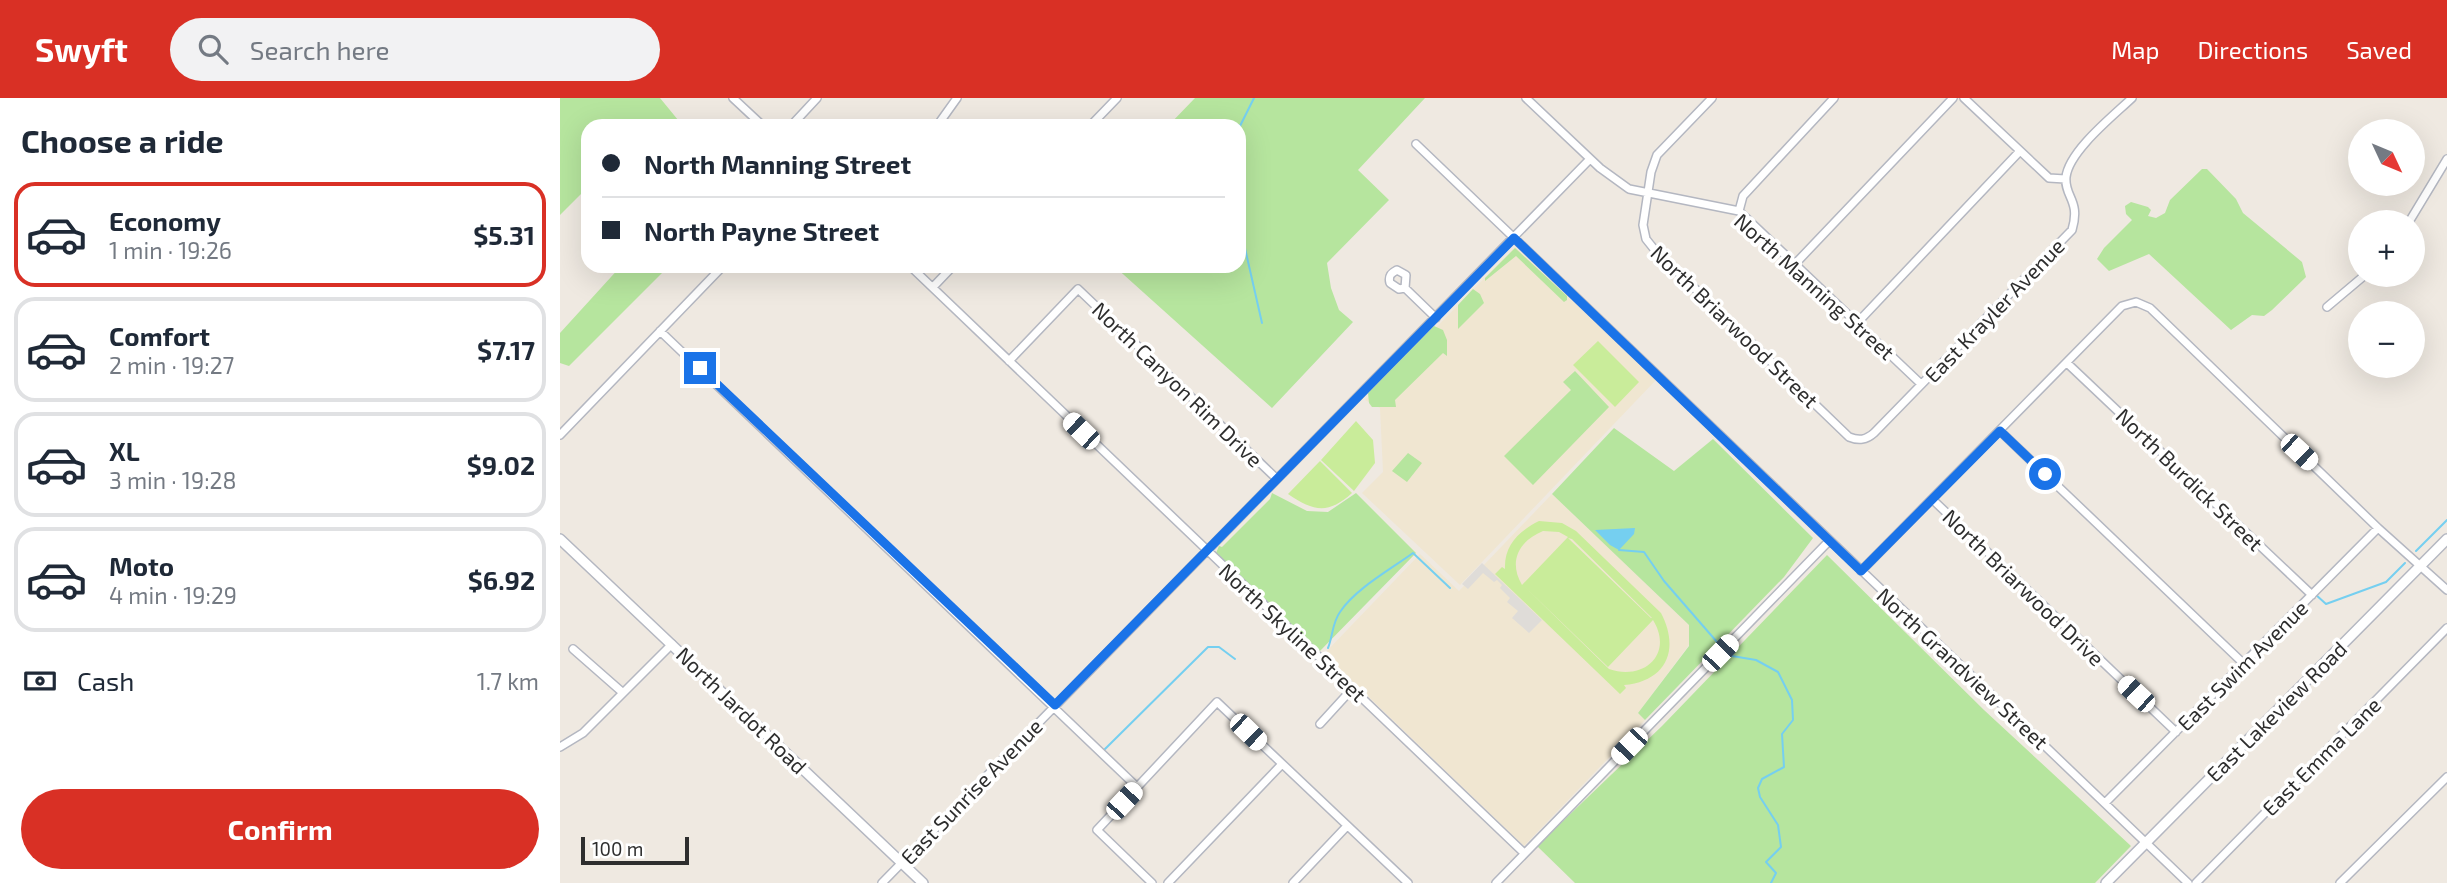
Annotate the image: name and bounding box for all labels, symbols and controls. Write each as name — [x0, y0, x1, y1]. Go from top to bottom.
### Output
search box — [170, 18, 660, 81]
text: Swyft — [35, 29, 128, 69]
icon: search — [194, 30, 232, 68]
text: Search here — [250, 34, 390, 65]
text: Map — [2111, 35, 2159, 64]
text: Directions — [2197, 35, 2308, 64]
text: Saved — [2346, 35, 2412, 64]
north arrow — [2348, 119, 2426, 196]
map controls — [2348, 119, 2425, 378]
text: Choose a ride — [21, 121, 224, 159]
text: North Manning Street — [644, 148, 911, 179]
icon: car — [25, 203, 88, 266]
text: Economy — [109, 205, 221, 236]
street label: North Manning Street — [1730, 208, 1900, 364]
button: + — [2348, 210, 2425, 287]
text: North Payne Street — [644, 215, 879, 246]
text: $5.31 — [473, 219, 535, 250]
street label: East Krayler Avenue — [1919, 233, 2069, 387]
text: 1 min · 19:26 — [109, 236, 232, 264]
street label: North Briarwood Street — [1646, 240, 1824, 412]
street label: North Canyon Rim Drive — [1088, 296, 1268, 472]
button: − — [2348, 301, 2425, 378]
icon: car — [25, 318, 88, 381]
text: Comfort — [109, 320, 210, 351]
text: $7.17 — [477, 334, 535, 365]
text: 2 min · 19:27 — [109, 351, 234, 379]
route end — [684, 352, 716, 384]
street label: North Burdick Street — [2111, 403, 2269, 555]
car — [1059, 409, 1104, 453]
car — [2277, 430, 2322, 474]
icon: car — [25, 433, 88, 496]
text: XL — [109, 435, 140, 466]
text: $9.02 — [467, 449, 535, 480]
route start — [2029, 458, 2061, 490]
text: 3 min · 19:28 — [109, 466, 236, 494]
street label: North Briarwood Drive — [1938, 504, 2110, 670]
icon: car — [25, 548, 88, 611]
text: Moto — [109, 550, 174, 581]
street label: North Skyline Street — [1214, 558, 1372, 706]
text: $6.92 — [468, 564, 535, 595]
text: 4 min · 19:29 — [109, 581, 237, 609]
street label: North Grandview Street — [1872, 582, 2054, 754]
street label: East Swim Avenue — [2172, 595, 2312, 735]
car — [1698, 631, 1743, 675]
street label: East Lakeview Road — [2201, 636, 2351, 786]
street label: North Jardot Road — [672, 641, 812, 779]
icon: cash — [21, 662, 59, 700]
text: Cash — [77, 665, 134, 696]
text: 1.7 km — [477, 667, 539, 695]
car — [2114, 672, 2159, 716]
street label: East Emma Lane — [2257, 692, 2385, 820]
car — [1226, 710, 1271, 754]
street label: East Sunrise Avenue — [895, 713, 1047, 869]
car — [1607, 724, 1652, 768]
car — [1102, 778, 1147, 824]
button: Confirm — [21, 789, 539, 869]
scale bar — [581, 834, 690, 866]
text: 100 m — [592, 837, 643, 860]

